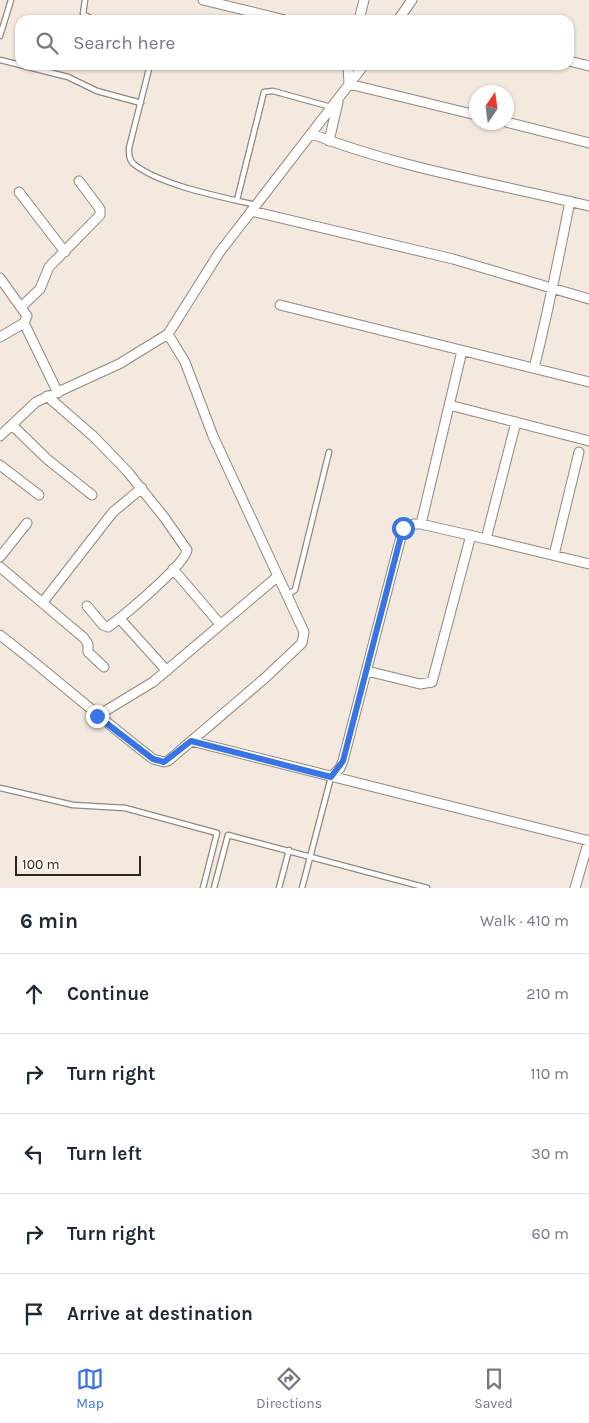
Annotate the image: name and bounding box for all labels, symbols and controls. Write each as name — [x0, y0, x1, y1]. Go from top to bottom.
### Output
search box — [15, 15, 574, 70]
icon: search — [33, 29, 61, 57]
text: Search here — [73, 32, 175, 54]
north arrow — [469, 85, 514, 130]
route start — [392, 517, 415, 540]
route end — [86, 705, 109, 728]
scale bar — [15, 853, 141, 876]
text: 100 m — [22, 856, 60, 873]
text: 6 min — [20, 909, 78, 933]
text: Walk · 410 m — [480, 911, 569, 930]
icon: ahead — [20, 980, 48, 1008]
text: Continue — [67, 983, 149, 1005]
text: 210 m — [526, 984, 569, 1003]
icon: right — [20, 1060, 48, 1088]
text: Turn right — [67, 1063, 156, 1085]
text: 110 m — [530, 1064, 569, 1083]
icon: left — [20, 1140, 48, 1168]
text: Turn left — [67, 1143, 142, 1165]
text: 30 m — [531, 1144, 569, 1163]
icon: right — [20, 1220, 48, 1248]
text: Turn right — [67, 1223, 156, 1245]
text: 60 m — [532, 1224, 569, 1243]
icon: arrive — [20, 1300, 48, 1328]
text: Arrive at destination — [67, 1303, 253, 1325]
tab: Map — [76, 1365, 104, 1412]
tab: Directions — [256, 1365, 322, 1412]
tab: Saved — [474, 1365, 513, 1412]

